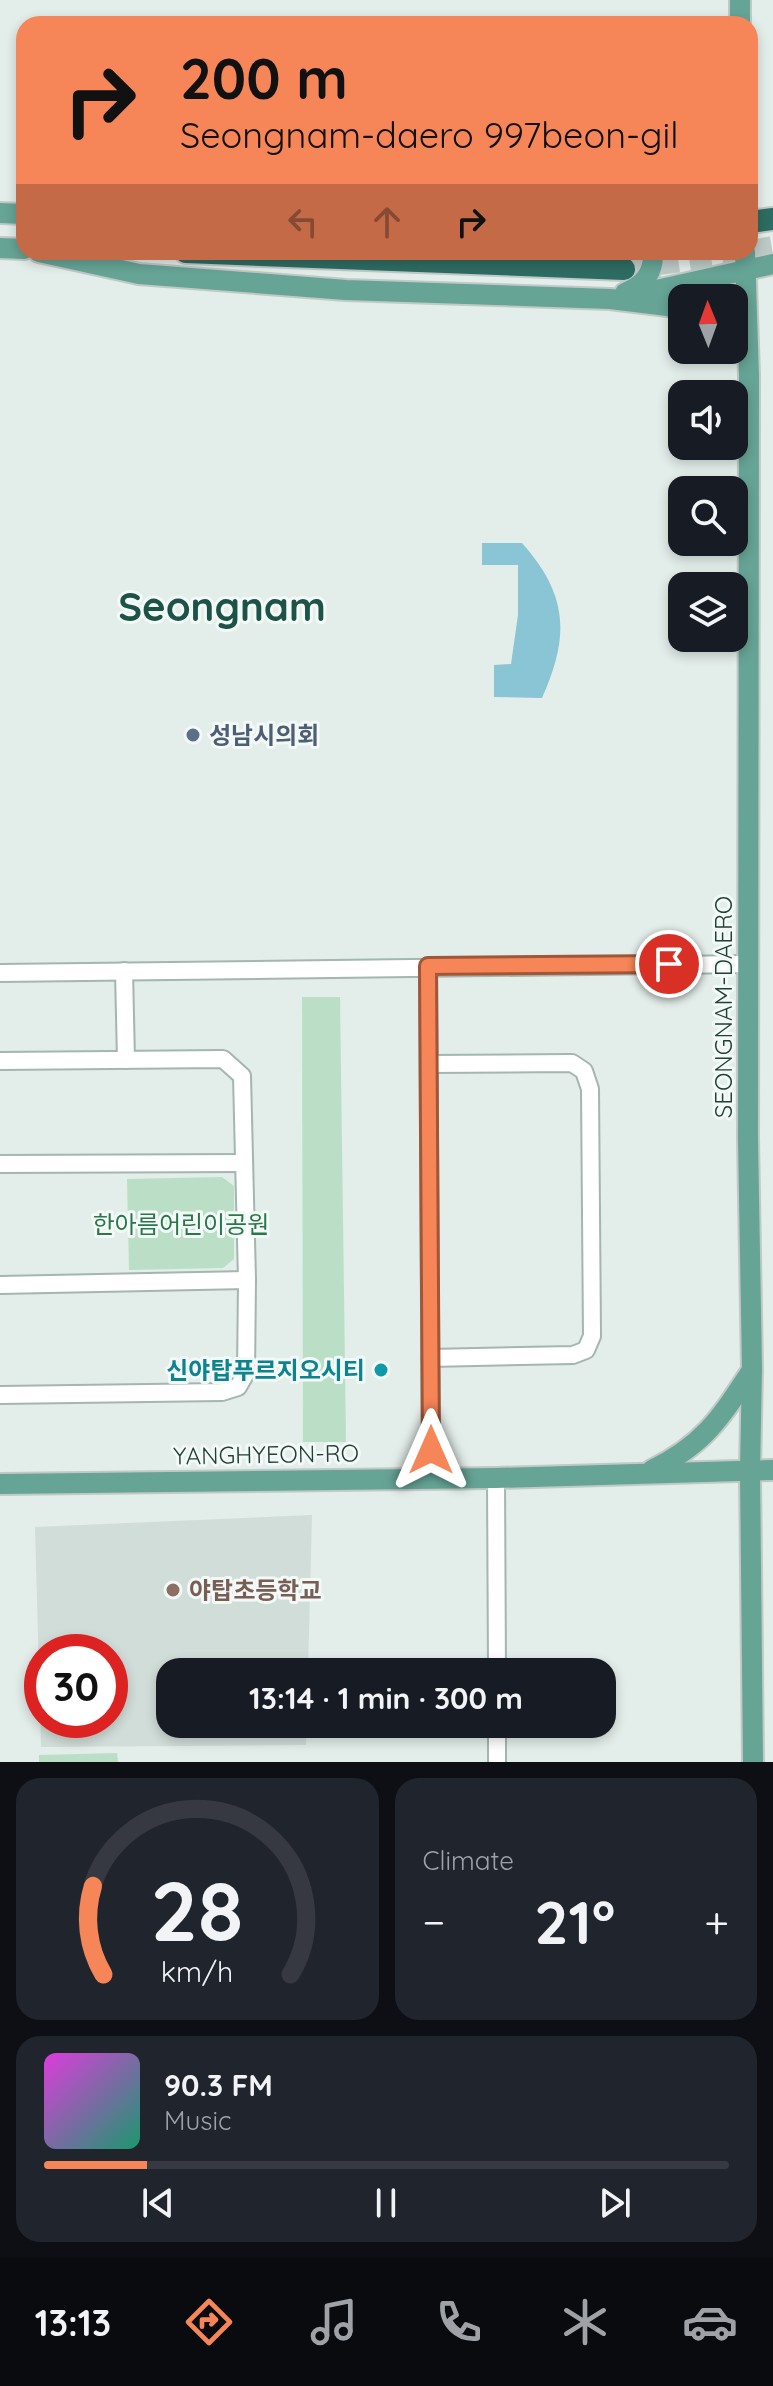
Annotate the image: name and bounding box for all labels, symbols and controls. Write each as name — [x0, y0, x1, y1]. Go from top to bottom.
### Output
text: 200 m — [180, 43, 348, 113]
icon: right — [48, 48, 152, 152]
text: Seongnam-daero 997beon-gil — [180, 112, 678, 157]
icon: left — [281, 200, 325, 244]
icon: ahead — [365, 200, 409, 244]
icon: right — [449, 200, 493, 244]
north arrow — [668, 284, 748, 364]
map controls — [668, 284, 748, 652]
button: sound — [668, 380, 748, 460]
button: search — [668, 476, 748, 556]
button: layers — [668, 572, 748, 652]
district label: Seongnam — [118, 581, 326, 631]
place label: 성남시의회 — [209, 720, 319, 750]
marker: 성남시의회 — [184, 726, 202, 744]
street label: SEONGNAM-DAERO — [708, 896, 738, 1118]
pin — [635, 930, 703, 998]
icon: arrive — [647, 942, 691, 986]
park label: 한아름어린이공원 — [93, 1209, 269, 1239]
place label: 신야탑푸르지오시티 — [166, 1355, 365, 1385]
marker: 신야탑푸르지오시티 — [372, 1361, 390, 1379]
position arrow — [389, 1408, 473, 1492]
street label: YANGHYEON-RO — [173, 1437, 359, 1471]
place label: 야탑초등학교 — [189, 1575, 321, 1605]
marker: 야탑초등학교 — [164, 1581, 182, 1599]
speed limit sign: 30 — [24, 1634, 128, 1738]
text: 13:14 · 1 min · 300 m — [249, 1679, 523, 1717]
text: Climate — [423, 1844, 514, 1877]
text: 28 — [151, 1858, 244, 1962]
text: 21° — [534, 1884, 615, 1959]
text: − — [423, 1894, 445, 1949]
text: + — [704, 1894, 729, 1949]
text: km/h — [161, 1953, 234, 1989]
text: 90.3 FM — [164, 2066, 273, 2104]
text: Music — [164, 2104, 232, 2137]
icon: previous — [136, 2181, 180, 2225]
icon: pause — [364, 2181, 408, 2225]
icon: next — [593, 2181, 637, 2225]
icon: directions — [181, 2294, 237, 2350]
icon: music — [306, 2294, 362, 2350]
icon: phone — [431, 2294, 487, 2350]
icon: climate — [557, 2294, 613, 2350]
icon: car — [682, 2294, 738, 2350]
text: 13:13 — [35, 2300, 111, 2345]

